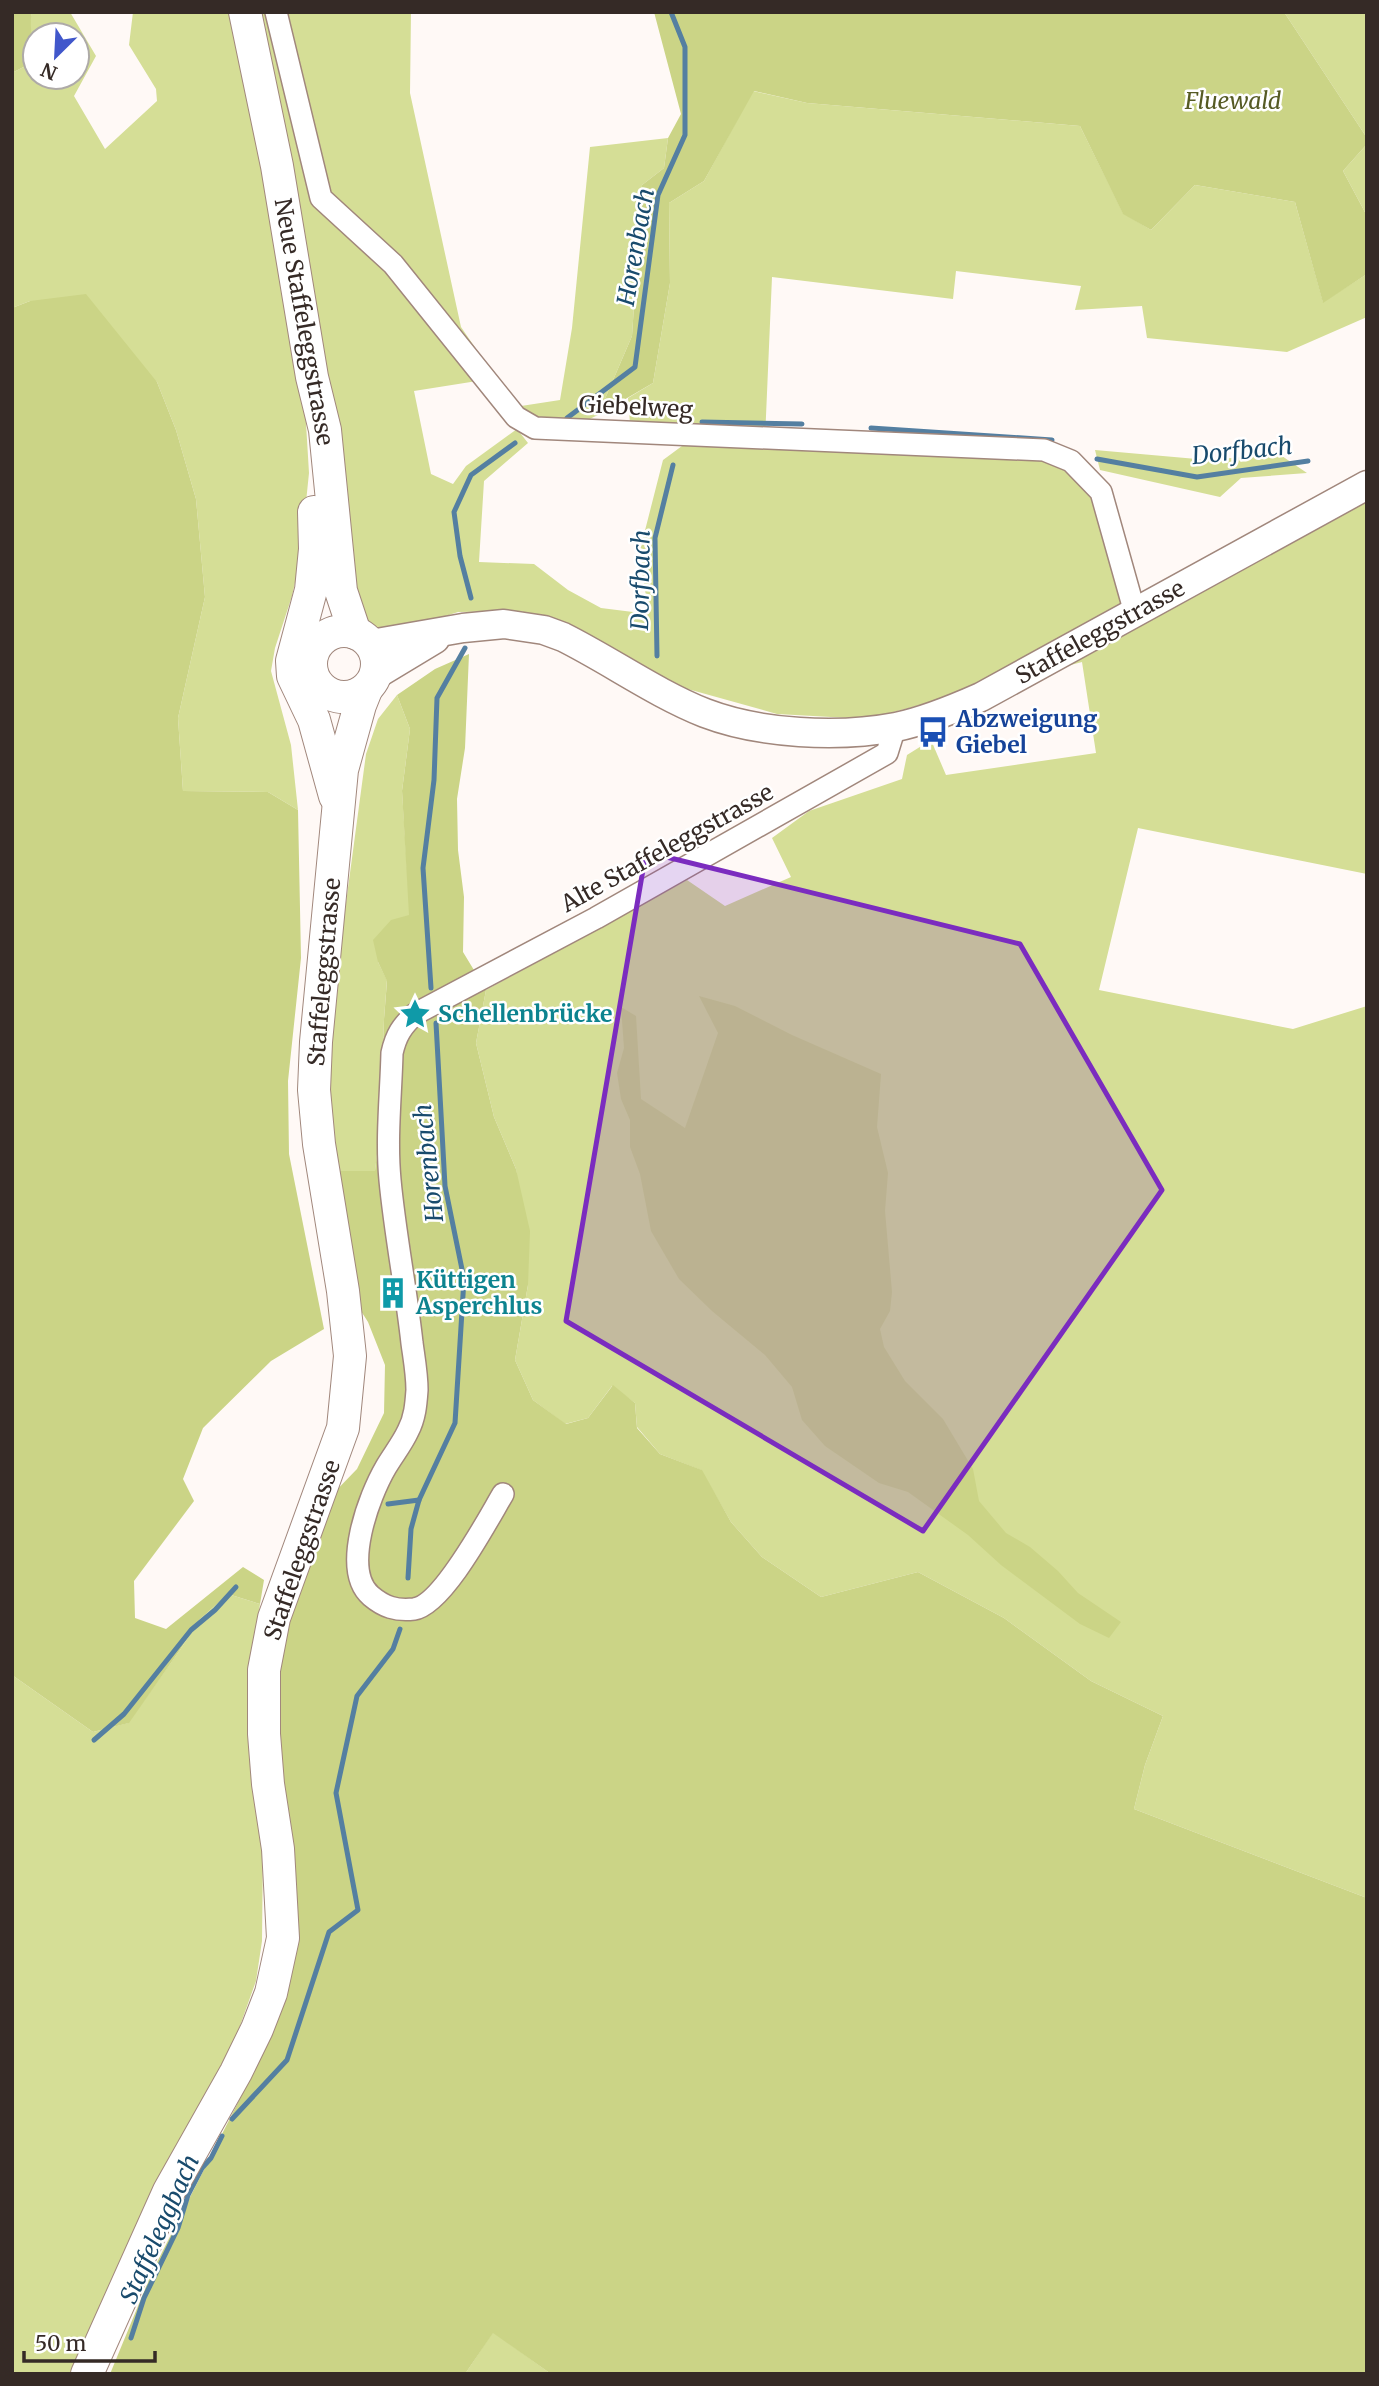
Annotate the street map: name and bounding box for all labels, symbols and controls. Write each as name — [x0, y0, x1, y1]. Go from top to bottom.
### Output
north arrow — [21, 21, 91, 91]
text: N — [37, 58, 61, 86]
park label: Fluewald — [1184, 86, 1282, 115]
water label: Horenbach — [610, 186, 661, 309]
street label: Neue Staffeleggstrasse — [268, 196, 341, 448]
street label: Giebelweg — [578, 389, 694, 424]
water label: Dorfbach — [1189, 430, 1294, 471]
water label: Dorfbach — [624, 529, 657, 632]
street label: Staffeleggstrasse — [1010, 573, 1189, 690]
place label: Abzweigung Giebel — [955, 704, 1098, 759]
bus stop icon: Abzweigung Giebel — [916, 715, 950, 749]
street label: Alte Staffeleggstrasse — [555, 777, 778, 919]
street label: Staffeleggstrasse — [301, 877, 346, 1067]
place icon: Schellenbrücke — [398, 997, 432, 1031]
place label: Schellenbrücke — [438, 999, 612, 1028]
water label: Horenbach — [407, 1102, 450, 1225]
place label: Küttigen Asperchlus — [415, 1265, 542, 1320]
building icon: Küttigen Asperchlus — [376, 1276, 410, 1310]
street label: Staffeleggstrasse — [257, 1456, 346, 1644]
water label: Staffeleggbach — [113, 2150, 206, 2308]
scale bar — [24, 2320, 156, 2364]
text: 50 m — [35, 2330, 86, 2357]

